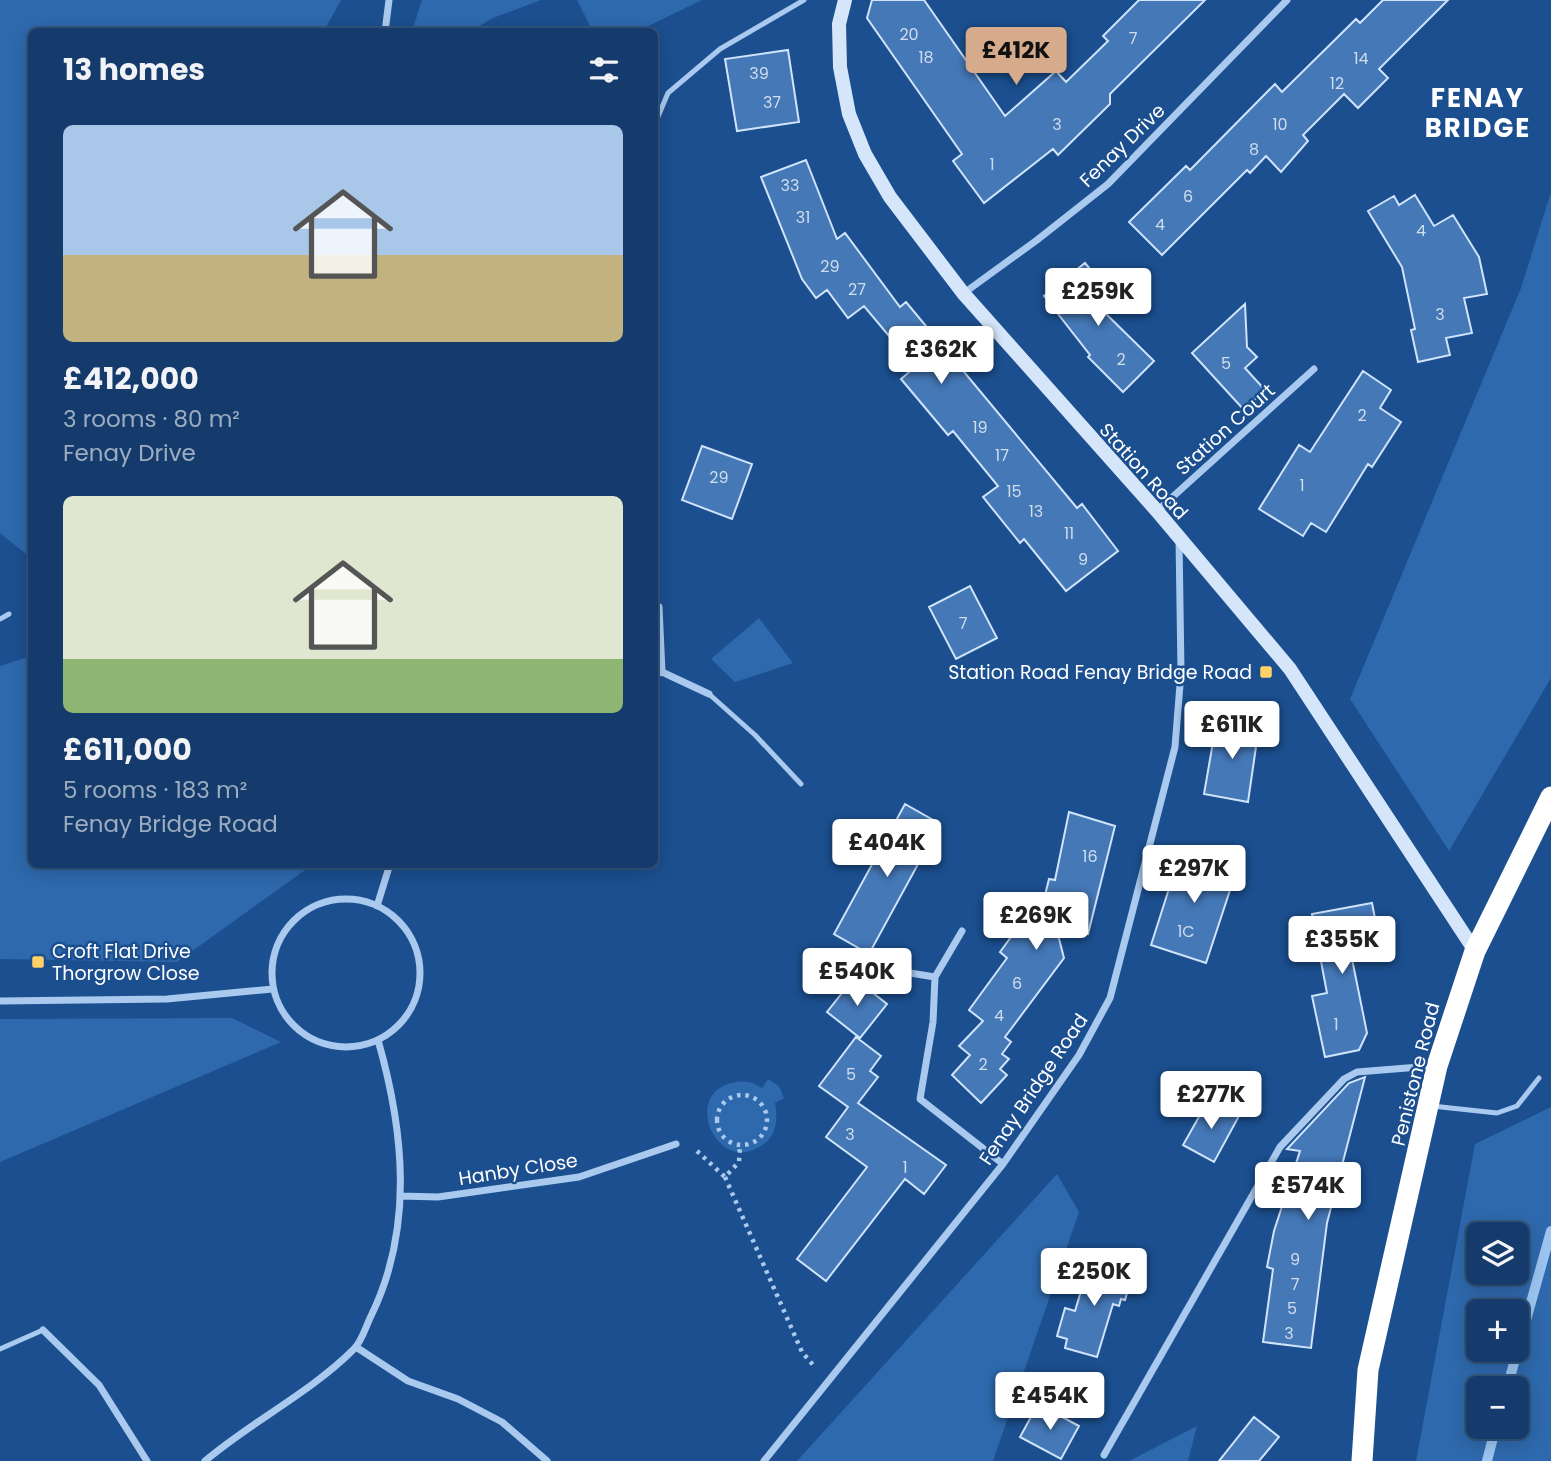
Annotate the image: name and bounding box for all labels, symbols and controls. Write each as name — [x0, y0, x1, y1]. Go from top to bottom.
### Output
house number: 20 — [899, 23, 919, 46]
house number: 7 — [1129, 27, 1138, 50]
pin: £412K — [967, 28, 1065, 87]
text: £412K — [982, 34, 1050, 66]
house number: 18 — [918, 46, 934, 69]
house number: 14 — [1353, 47, 1369, 70]
text: 13 homes — [63, 48, 205, 91]
icon: filters — [585, 51, 623, 89]
house number: 39 — [749, 62, 769, 85]
house number: 12 — [1330, 72, 1344, 95]
district label: FENAY BRIDGE — [1425, 80, 1531, 146]
house number: 37 — [763, 91, 781, 114]
street label: Fenay Drive — [1073, 98, 1171, 193]
house number: 3 — [1052, 113, 1062, 136]
house number: 10 — [1272, 113, 1288, 136]
house number: 8 — [1249, 138, 1259, 161]
house number: 1 — [989, 153, 995, 176]
icon: home — [280, 171, 406, 297]
house number: 33 — [781, 174, 799, 197]
house number: 6 — [1183, 185, 1193, 208]
house number: 31 — [796, 206, 810, 229]
house number: 4 — [1155, 213, 1165, 236]
house number: 4 — [1416, 219, 1426, 242]
house number: 29 — [820, 255, 840, 278]
pin: £259K — [1049, 268, 1147, 328]
text: £259K — [1061, 275, 1135, 307]
house number: 27 — [848, 278, 866, 301]
house number: 3 — [1435, 303, 1445, 326]
pin: £362K — [892, 326, 990, 386]
text: £362K — [905, 333, 977, 365]
house number: 2 — [1116, 348, 1126, 371]
house number: 5 — [1221, 352, 1231, 375]
text: £412,000 — [63, 357, 199, 400]
street label: Station Court — [1170, 378, 1281, 481]
text: 3 rooms · 80 m² — [63, 403, 240, 435]
house number: 2 — [1357, 404, 1367, 427]
house number: 19 — [972, 416, 988, 439]
street label: Station Road — [1093, 417, 1194, 525]
text: Fenay Drive — [63, 437, 196, 469]
house number: 17 — [995, 444, 1009, 467]
house number: 29 — [709, 466, 729, 489]
house number: 1 — [1299, 474, 1305, 497]
house number: 15 — [1006, 480, 1022, 503]
house number: 13 — [1029, 500, 1043, 523]
house number: 11 — [1064, 522, 1074, 545]
icon: home — [280, 542, 406, 668]
house number: 9 — [1078, 548, 1088, 571]
house number: 7 — [959, 612, 968, 635]
place label: Station Road Fenay Bridge Road — [948, 659, 1252, 686]
marker: Station Road Fenay Bridge Road — [1258, 664, 1274, 680]
pin: £611K — [1183, 702, 1281, 761]
text: £611K — [1200, 708, 1264, 740]
text: £611,000 — [63, 728, 192, 771]
text: 5 rooms · 183 m² — [63, 774, 247, 806]
text: Fenay Bridge Road — [63, 808, 278, 840]
pin: £404K — [838, 820, 936, 879]
text: £404K — [848, 826, 926, 858]
house number: 16 — [1082, 845, 1098, 868]
pin: £297K — [1145, 846, 1243, 905]
text: £297K — [1159, 852, 1229, 884]
pin: £269K — [987, 892, 1085, 952]
text: £269K — [999, 899, 1073, 931]
pin: £355K — [1293, 916, 1391, 976]
house number: 1C — [1177, 920, 1195, 943]
text: £355K — [1304, 923, 1380, 955]
place label: Croft Flat Drive Thorgrow Close — [52, 938, 200, 987]
pin: £540K — [808, 948, 906, 1008]
marker: Croft Flat Drive Thorgrow Close — [30, 954, 46, 970]
text: £540K — [819, 955, 895, 987]
house number: 6 — [1012, 972, 1022, 995]
street label: Penistone Road — [1385, 1000, 1446, 1149]
house number: 4 — [994, 1004, 1004, 1027]
street label: Fenay Bridge Road — [973, 1008, 1094, 1170]
house number: 1 — [1333, 1013, 1339, 1036]
house number: 2 — [978, 1053, 988, 1076]
house number: 5 — [846, 1063, 856, 1086]
pin: £277K — [1162, 1072, 1260, 1131]
text: £277K — [1176, 1078, 1246, 1110]
house number: 3 — [845, 1123, 855, 1146]
street label: Hanby Close — [457, 1147, 579, 1192]
house number: 1 — [902, 1156, 908, 1179]
pin: £574K — [1259, 1162, 1357, 1222]
text: £574K — [1271, 1169, 1345, 1201]
map controls — [1466, 1222, 1529, 1439]
button: layers — [1466, 1222, 1529, 1285]
pin: £250K — [1045, 1248, 1143, 1308]
house number: 9 — [1290, 1248, 1300, 1271]
text: £250K — [1057, 1255, 1131, 1287]
house number: 7 — [1291, 1273, 1300, 1296]
house number: 5 — [1287, 1297, 1297, 1320]
button: + — [1466, 1299, 1529, 1362]
house number: 3 — [1284, 1322, 1294, 1345]
pin: £454K — [1001, 1372, 1099, 1432]
button: − — [1466, 1376, 1529, 1439]
text: £454K — [1011, 1379, 1089, 1411]

